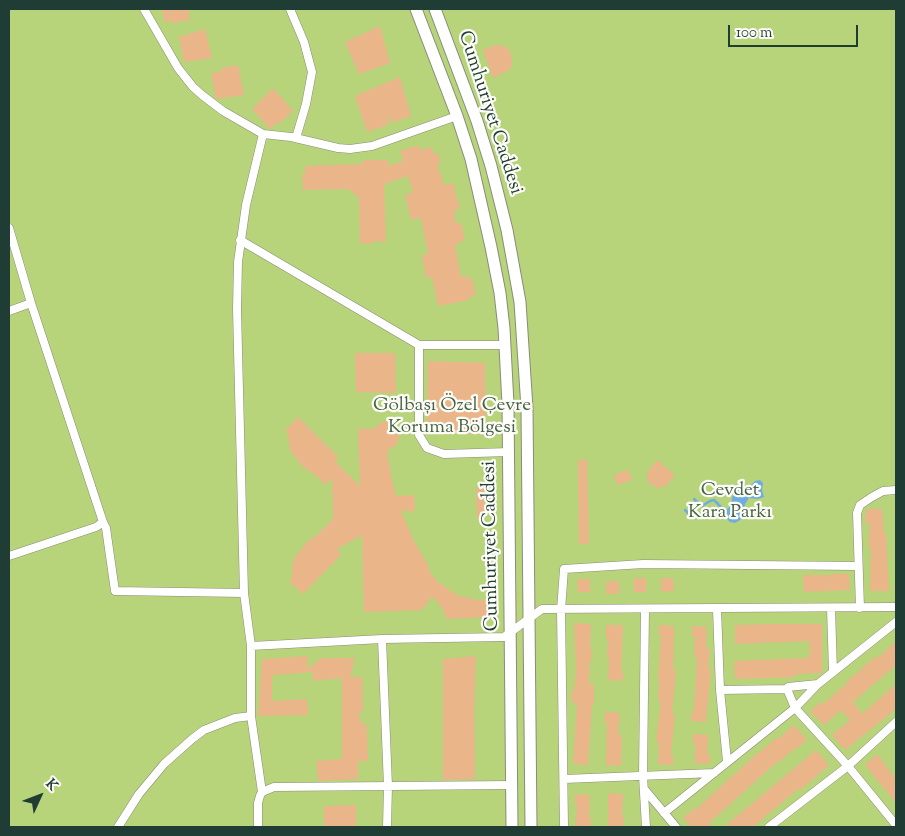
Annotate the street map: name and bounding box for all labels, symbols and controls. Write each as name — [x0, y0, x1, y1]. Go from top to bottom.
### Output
scale bar — [730, 15, 860, 47]
text: 100 m — [736, 23, 772, 44]
street label: Cumhuriyet Caddesi — [452, 28, 526, 198]
park label: Gölbaşı Özel Çevre Koruma Bölgesi — [373, 396, 531, 440]
street label: Cumhuriyet Caddesi — [479, 460, 505, 632]
park label: Cevdet Kara Parkı — [688, 481, 772, 525]
north arrow — [15, 771, 65, 821]
text: K — [40, 775, 62, 796]

